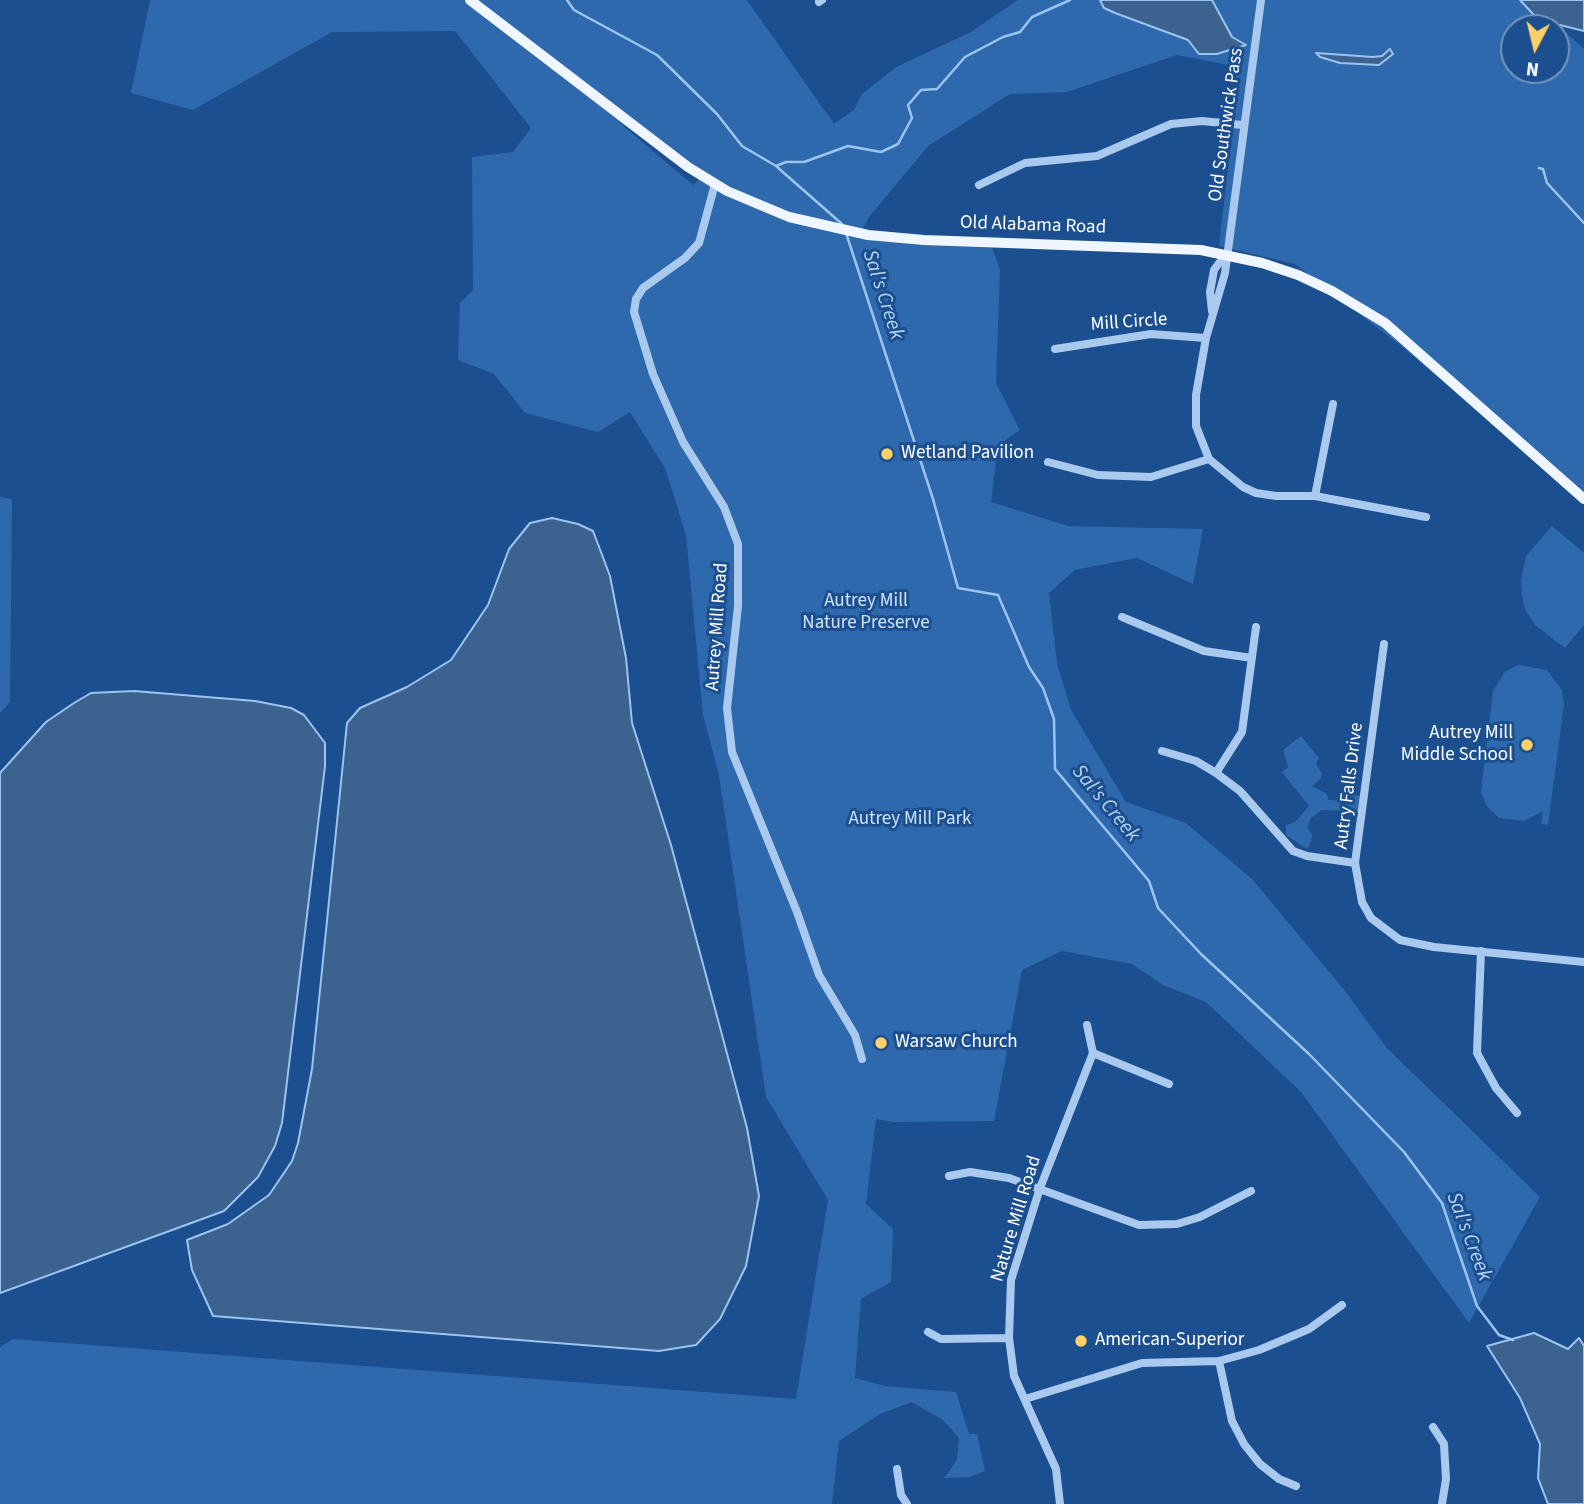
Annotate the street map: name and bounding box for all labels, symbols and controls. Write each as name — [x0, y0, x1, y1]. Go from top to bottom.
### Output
north arrow — [1500, 14, 1570, 84]
street label: Old Southwick Pass — [1205, 47, 1249, 203]
text: N — [1525, 54, 1541, 83]
street label: Old Alabama Road — [960, 212, 1106, 240]
water label: Sal's Creek — [856, 247, 908, 343]
street label: Mill Circle — [1090, 309, 1168, 337]
place label: Wetland Pavilion — [901, 443, 1034, 465]
marker: Wetland Pavilion — [879, 446, 895, 462]
street label: Autrey Mill Road — [702, 562, 734, 692]
park label: Autrey Mill Nature Preserve — [802, 591, 930, 635]
street label: Autry Falls Drive — [1331, 721, 1369, 851]
place label: Autrey Mill Middle School — [1401, 723, 1513, 767]
marker: Autrey Mill Middle School — [1519, 737, 1535, 753]
water label: Sal's Creek — [1065, 760, 1145, 848]
park label: Autrey Mill Park — [848, 809, 972, 831]
place label: Warsaw Church — [895, 1032, 1018, 1054]
marker: Warsaw Church — [873, 1035, 889, 1051]
street label: Nature Mill Road — [987, 1153, 1047, 1285]
water label: Sal's Creek — [1440, 1189, 1496, 1285]
place label: American-Superior — [1095, 1330, 1244, 1352]
marker: American-Superior — [1073, 1333, 1089, 1349]

